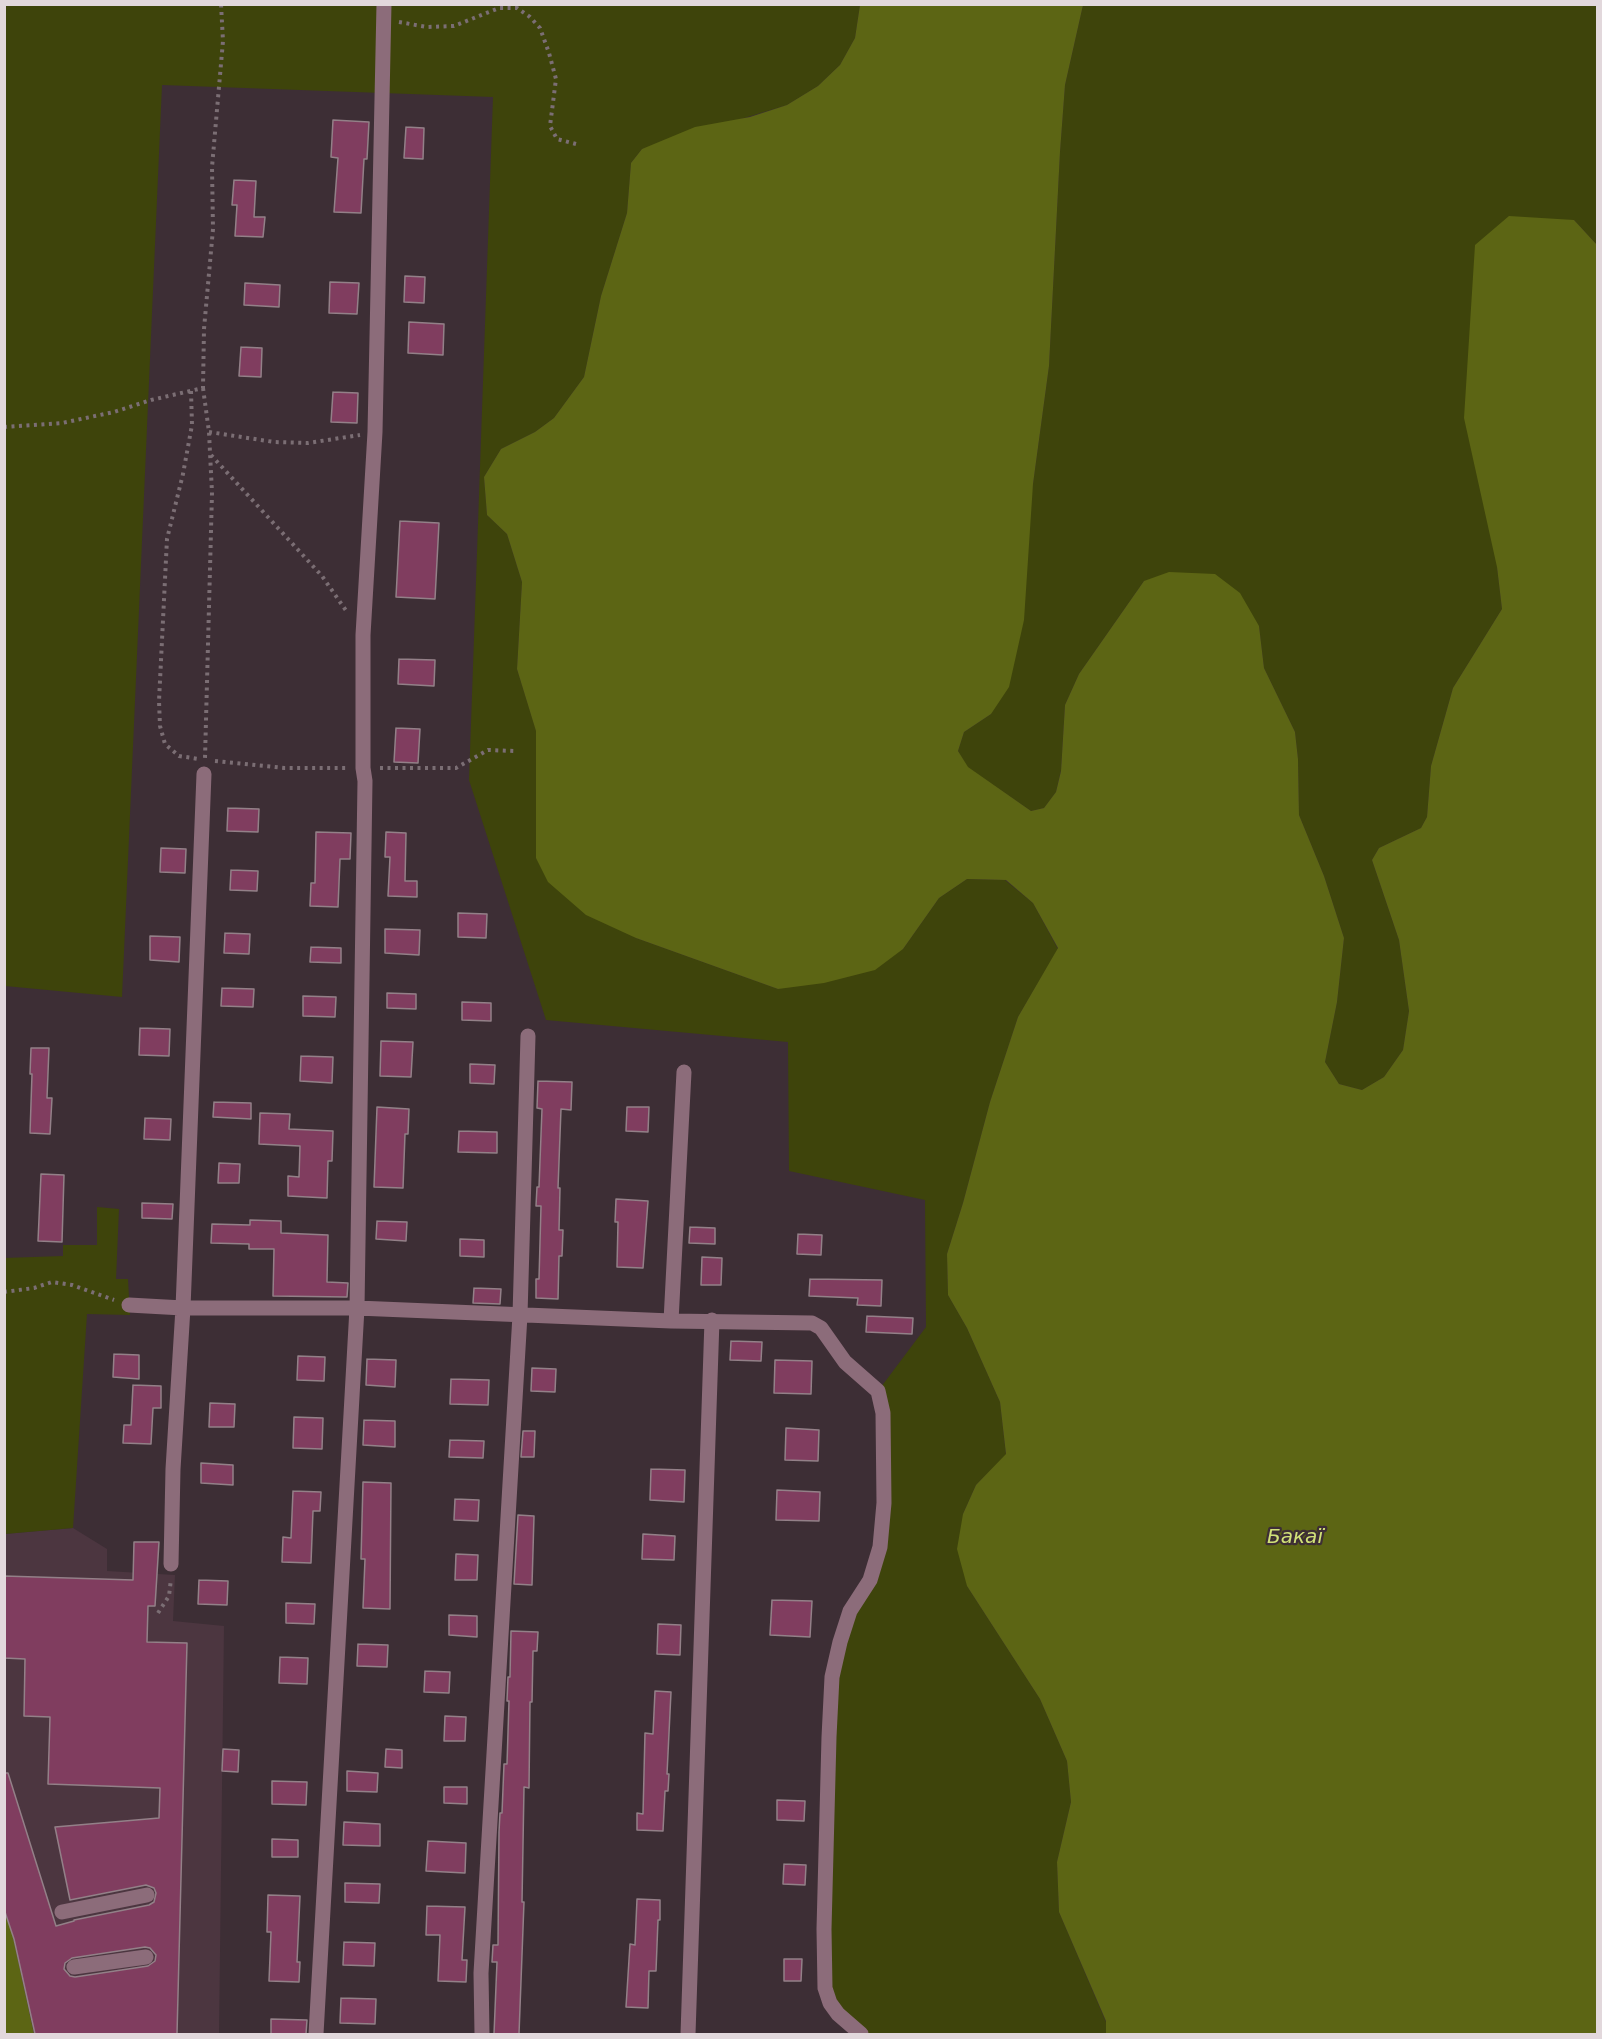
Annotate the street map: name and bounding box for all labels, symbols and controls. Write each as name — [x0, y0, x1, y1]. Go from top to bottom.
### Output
water label: Бакаї — [1267, 1526, 1323, 1550]

